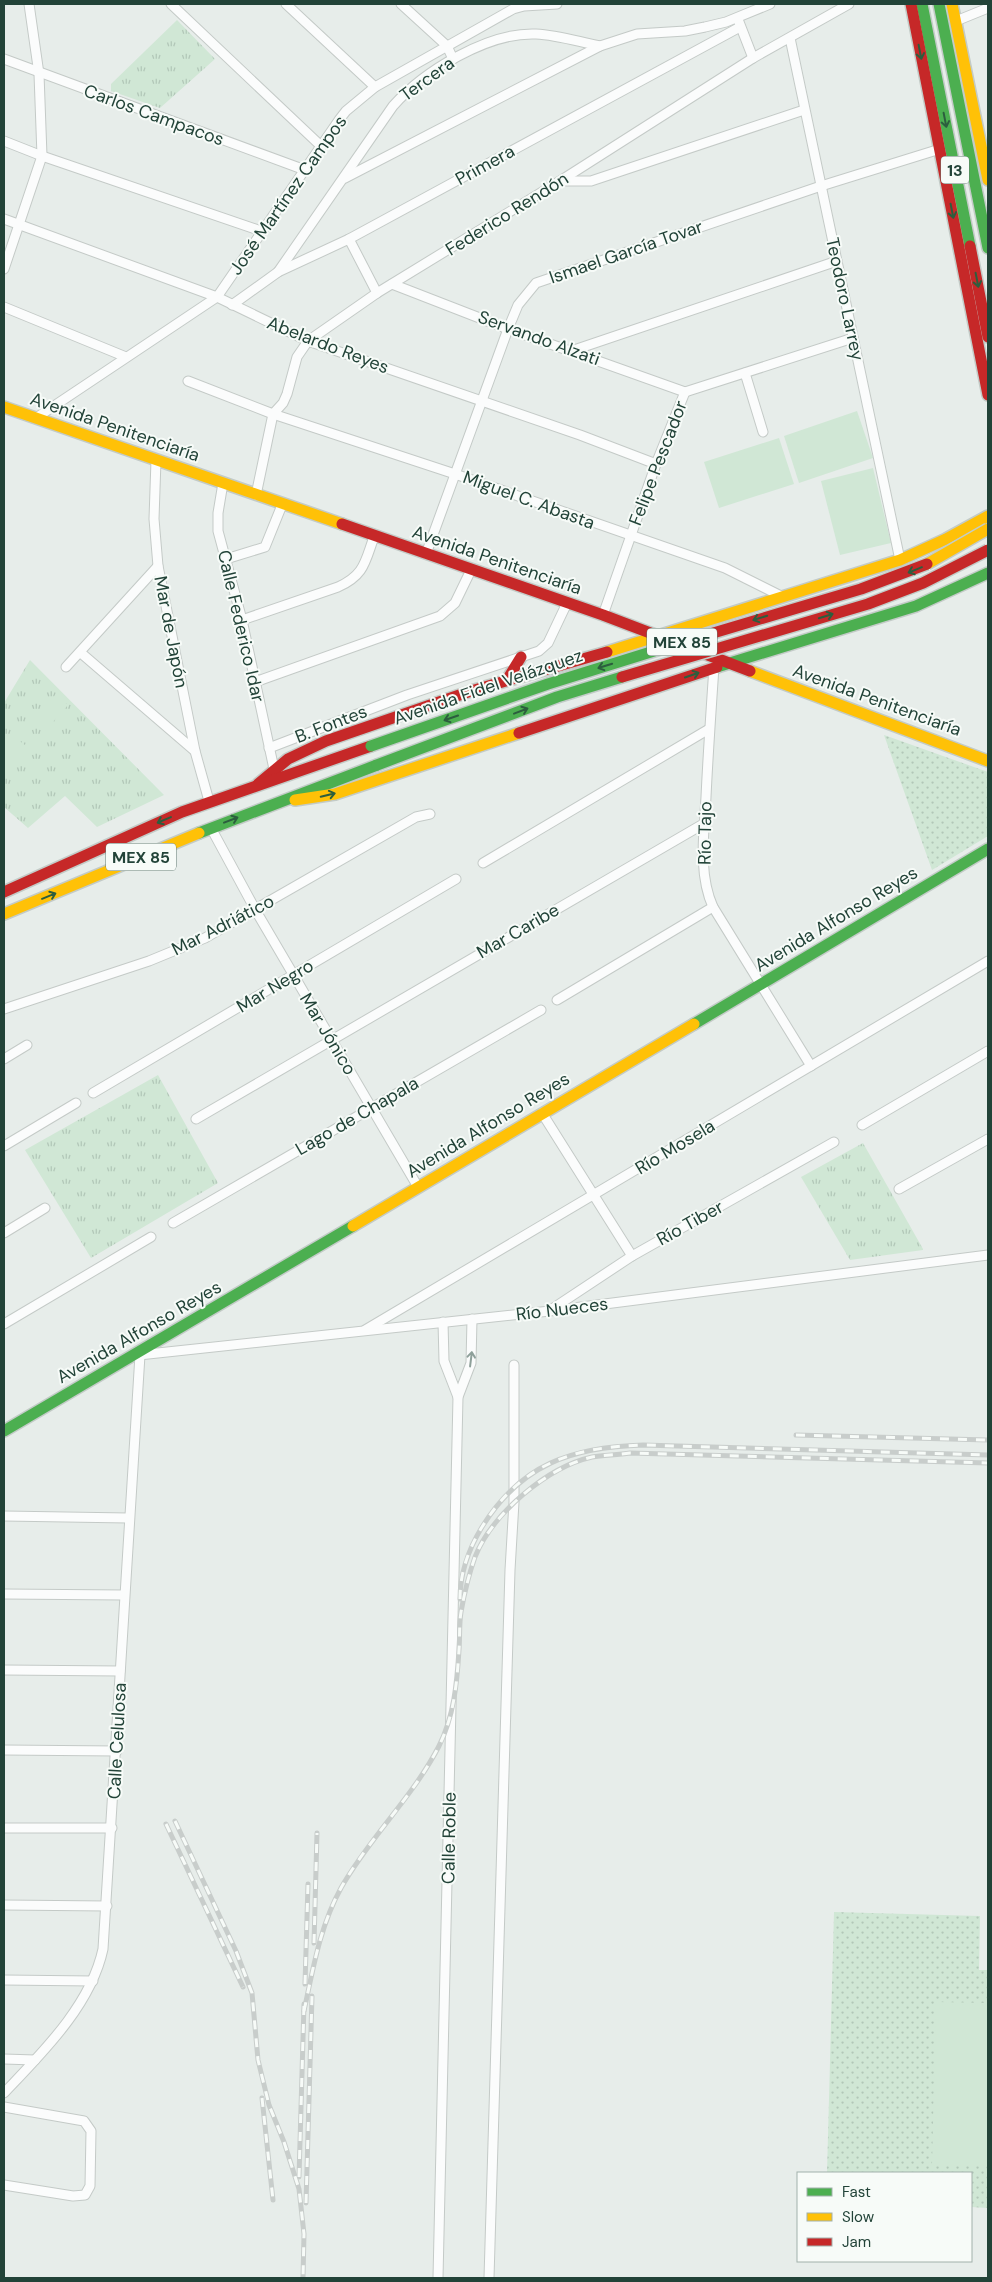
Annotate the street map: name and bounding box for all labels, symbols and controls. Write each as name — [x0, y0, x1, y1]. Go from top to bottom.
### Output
one-way arrow — [916, 43, 925, 59]
street label: Tercera — [395, 51, 459, 107]
street label: Carlos Campacos — [81, 78, 227, 152]
street label: José Martínez Campos — [224, 110, 352, 280]
one-way arrow — [941, 112, 950, 128]
street label: Primera — [451, 139, 519, 191]
road number: 13 — [941, 156, 969, 184]
street label: Federico Rendón — [441, 167, 573, 261]
one-way arrow — [948, 203, 957, 219]
street label: Ismael García Tovar — [546, 214, 706, 290]
street label: Teodoro Larrey — [820, 235, 870, 363]
one-way arrow — [973, 271, 982, 287]
street label: Servando Alzati — [475, 305, 603, 371]
street label: Abelardo Reyes — [264, 311, 392, 379]
street label: Avenida Penitenciaría — [27, 387, 203, 467]
street label: Felipe Pescador — [623, 397, 693, 529]
street label: Miguel C. Abasta — [460, 465, 598, 535]
street label: Avenida Penitenciaría — [409, 520, 585, 600]
street label: Calle Federico Idar — [212, 548, 270, 705]
one-way arrow — [908, 565, 923, 575]
street label: Mar de Japón — [148, 574, 194, 690]
one-way arrow — [818, 611, 834, 621]
one-way arrow — [752, 614, 768, 624]
road number: MEX 85 — [647, 628, 717, 656]
street label: Avenida Fidel Velázquez — [390, 643, 586, 731]
street label: Avenida Penitenciaría — [789, 658, 965, 742]
one-way arrow — [597, 662, 613, 672]
one-way arrow — [684, 670, 700, 679]
street label: B. Fontes — [291, 699, 371, 749]
one-way arrow — [513, 706, 528, 715]
one-way arrow — [443, 714, 459, 723]
one-way arrow — [319, 790, 335, 799]
street label: Río Tajo — [692, 801, 718, 865]
one-way arrow — [157, 815, 172, 825]
one-way arrow — [223, 815, 238, 824]
road number: MEX 85 — [106, 844, 176, 870]
street label: Avenida Alfonso Reyes — [750, 861, 922, 977]
street label: Mar Adriático — [168, 889, 278, 961]
one-way arrow — [41, 891, 56, 900]
street label: Mar Caribe — [472, 898, 564, 964]
street label: Mar Negro — [232, 954, 318, 1018]
street label: Mar Jónico — [294, 989, 362, 1079]
street label: Avenida Alfonso Reyes — [402, 1067, 574, 1183]
street label: Lago de Chapala — [291, 1071, 423, 1161]
street label: Río Mosela — [631, 1114, 719, 1180]
street label: Río Tiber — [652, 1195, 728, 1251]
street label: Avenida Alfonso Reyes — [52, 1275, 226, 1389]
street label: Río Nueces — [515, 1291, 609, 1327]
one-way arrow — [466, 1351, 476, 1367]
street label: Calle Celulosa — [102, 1682, 132, 1800]
street label: Calle Roble — [436, 1792, 462, 1884]
legend — [797, 2172, 972, 2262]
text: Fast — [842, 2182, 871, 2202]
text: Slow — [842, 2207, 875, 2227]
text: Jam — [842, 2232, 871, 2252]

